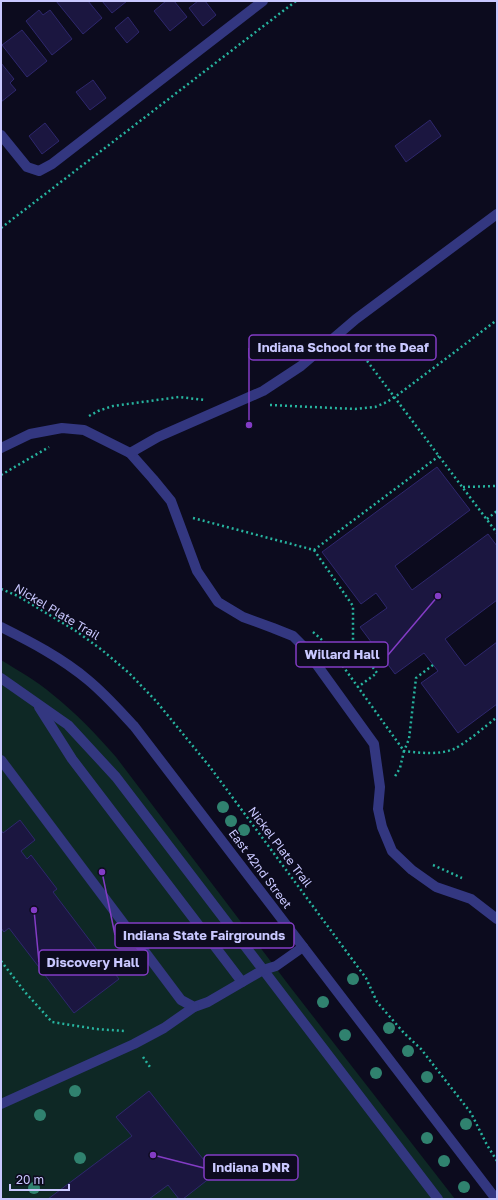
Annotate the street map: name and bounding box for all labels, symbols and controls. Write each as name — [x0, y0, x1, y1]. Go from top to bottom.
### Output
callout: Indiana School for the Deaf — [249, 335, 436, 360]
text: Indiana School for the Deaf — [257, 339, 429, 355]
street label: Nickel Plate Trail — [12, 580, 103, 643]
callout: Willard Hall — [296, 642, 388, 667]
text: Willard Hall — [304, 646, 380, 662]
street label: Nickel Plate Trail — [245, 803, 316, 890]
street label: East 42nd Street — [226, 826, 295, 912]
callout: Indiana State Fairgrounds — [115, 923, 294, 948]
text: Indiana State Fairgrounds — [123, 927, 285, 943]
callout: Discovery Hall — [39, 950, 148, 975]
text: Discovery Hall — [47, 954, 140, 970]
callout: Indiana DNR — [204, 1155, 298, 1180]
text: Indiana DNR — [212, 1159, 290, 1175]
scale bar — [10, 1166, 69, 1192]
text: 20 m — [16, 1172, 44, 1187]

